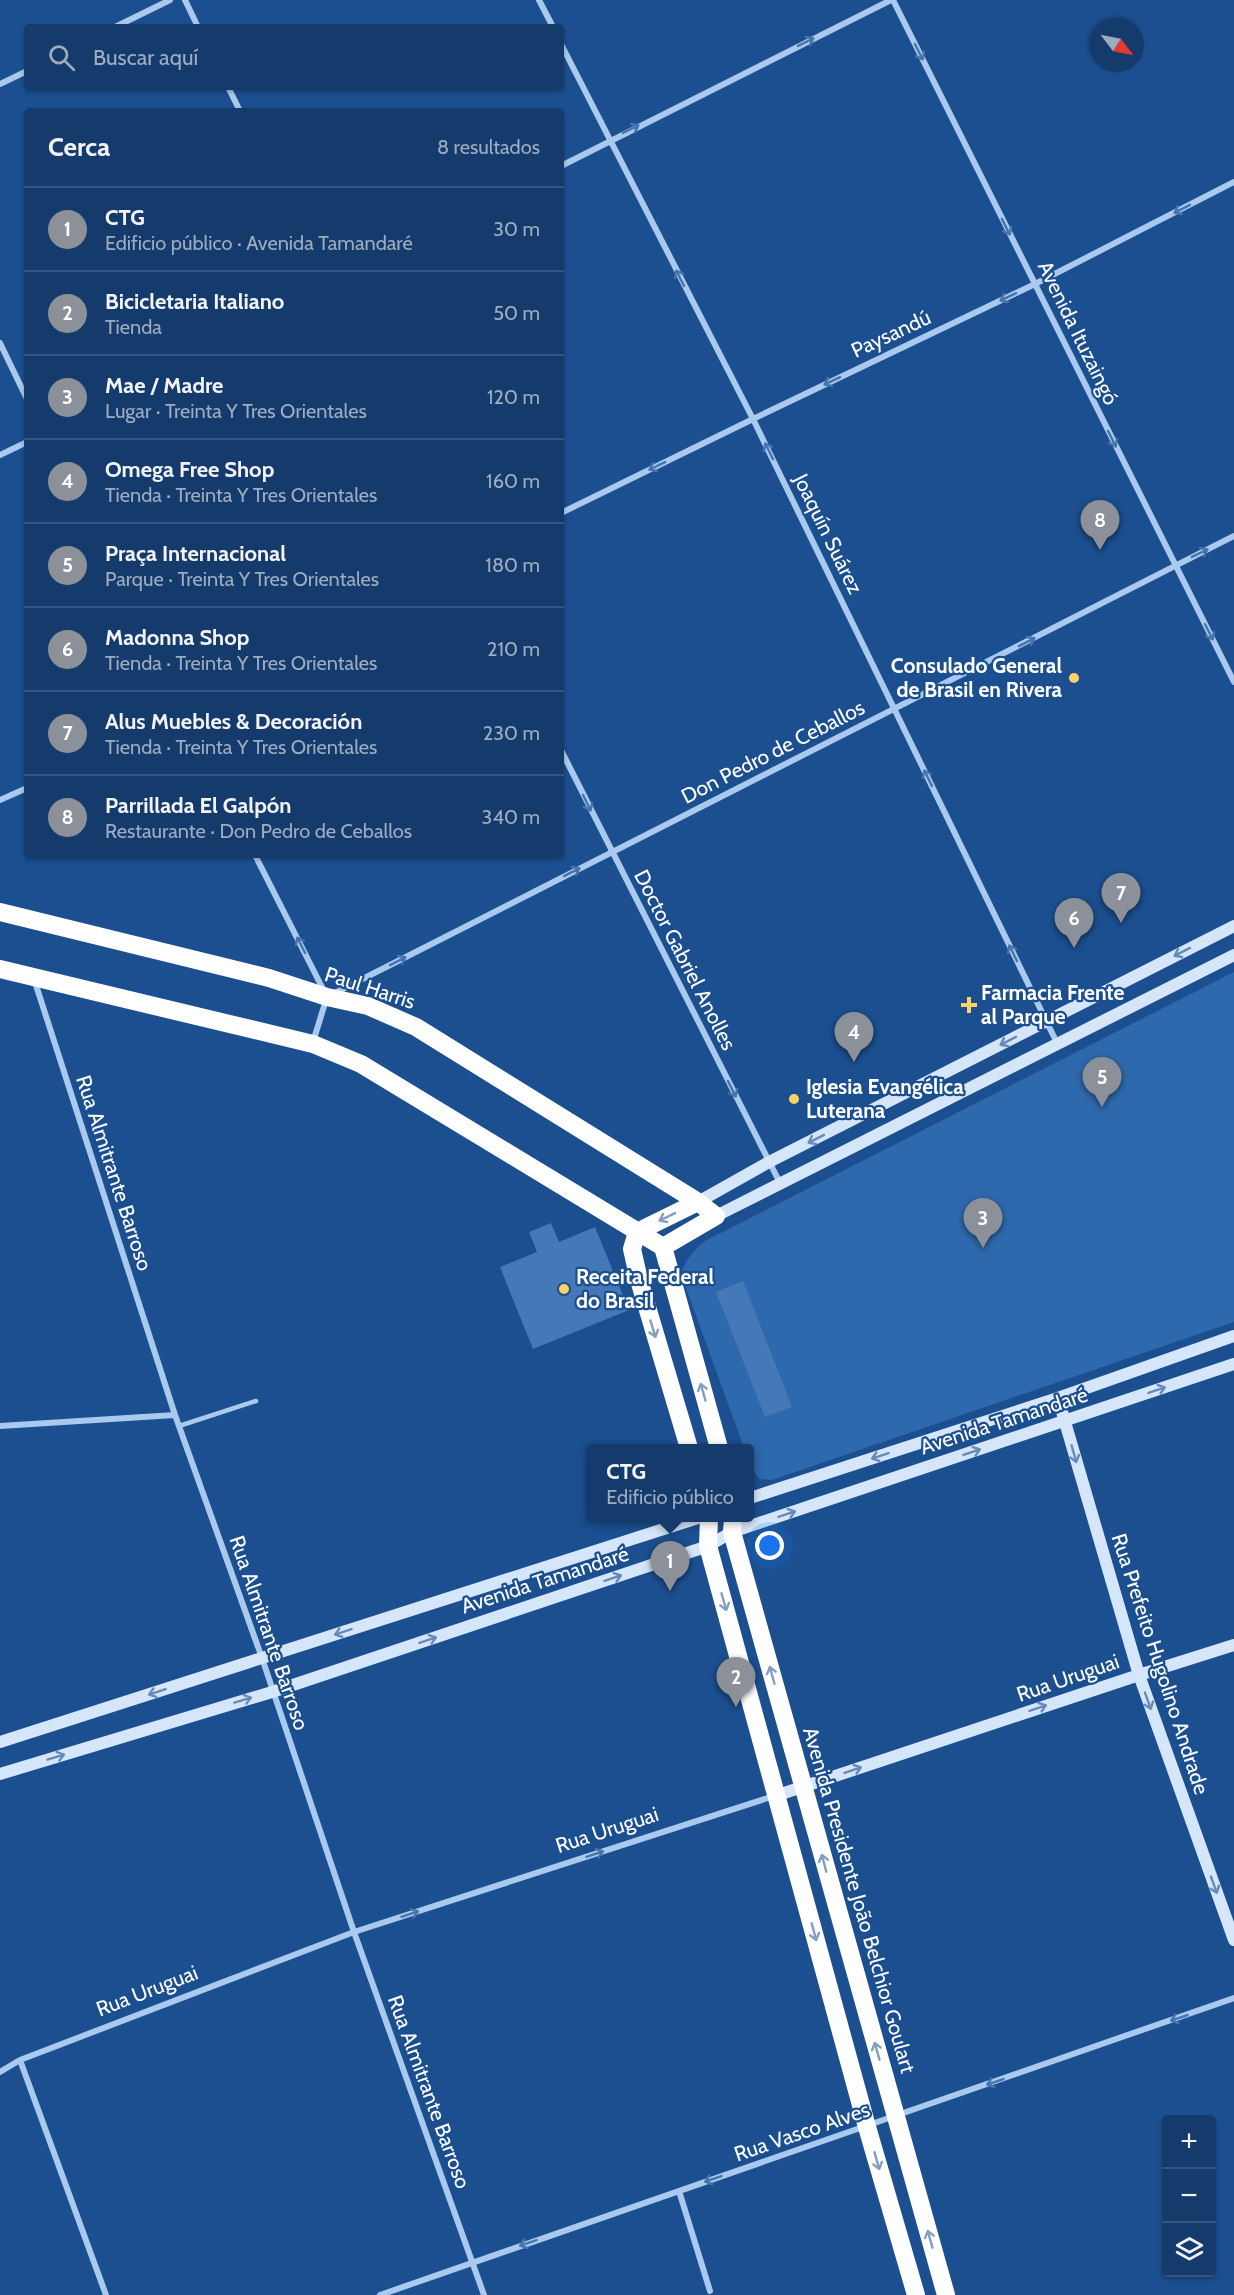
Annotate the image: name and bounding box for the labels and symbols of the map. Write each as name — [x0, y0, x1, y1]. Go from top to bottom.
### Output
north arrow — [1090, 18, 1144, 72]
one-way arrow — [797, 36, 815, 48]
one-way arrow — [914, 43, 925, 61]
one-way arrow — [622, 123, 640, 135]
one-way arrow — [1174, 203, 1191, 215]
one-way arrow — [1001, 217, 1013, 235]
street label: Avenida Ituzaingó — [1033, 257, 1124, 409]
one-way arrow — [674, 269, 685, 287]
one-way arrow — [1000, 292, 1018, 304]
street label: Paysandú — [847, 304, 935, 363]
one-way arrow — [823, 375, 841, 387]
one-way arrow — [1107, 429, 1118, 447]
one-way arrow — [763, 443, 774, 461]
one-way arrow — [648, 461, 666, 472]
street label: Joaquín Suárez — [788, 469, 868, 598]
pin: 8 — [1080, 500, 1120, 550]
one-way arrow — [1191, 546, 1209, 558]
one-way arrow — [1203, 623, 1215, 640]
one-way arrow — [1017, 635, 1035, 647]
place label: Consulado General de Brasil en Rivera — [891, 653, 1063, 702]
marker: Consulado General de Brasil en Rivera — [1067, 671, 1081, 685]
street label: Don Pedro de Ceballos — [677, 694, 869, 809]
one-way arrow — [921, 769, 933, 787]
one-way arrow — [582, 793, 593, 811]
street label: Doctor Gabriel Anolles — [629, 865, 742, 1054]
one-way arrow — [562, 866, 580, 878]
pin: 7 — [1102, 874, 1140, 923]
pin: 6 — [1054, 898, 1094, 948]
one-way arrow — [294, 936, 306, 954]
one-way arrow — [1007, 945, 1019, 962]
one-way arrow — [1173, 947, 1191, 959]
one-way arrow — [389, 955, 406, 967]
street label: Paul Harris — [322, 961, 419, 1014]
place label: Farmacia Frente al Parque — [981, 980, 1125, 1029]
marker: Farmacia Frente al Parque — [962, 998, 976, 1012]
pin: 4 — [834, 1012, 874, 1062]
one-way arrow — [1000, 1036, 1018, 1048]
pin: 5 — [1082, 1058, 1122, 1107]
street label: Rua Almitrante Barroso — [71, 1072, 158, 1274]
place label: Iglesia Evangélica Luterana — [806, 1074, 964, 1123]
one-way arrow — [726, 1080, 738, 1097]
marker: Iglesia Evangélica Luterana — [787, 1092, 801, 1106]
one-way arrow — [807, 1134, 825, 1145]
pin: 3 — [964, 1198, 1002, 1248]
one-way arrow — [659, 1211, 677, 1223]
place label: Receita Federal do Brasil — [576, 1264, 714, 1313]
marker: Receita Federal do Brasil — [557, 1282, 571, 1296]
one-way arrow — [648, 1319, 659, 1338]
street label: Avenida Tamandaré — [917, 1382, 1091, 1459]
one-way arrow — [697, 1383, 708, 1402]
one-way arrow — [1147, 1384, 1166, 1395]
one-way arrow — [1069, 1445, 1080, 1464]
one-way arrow — [962, 1446, 981, 1457]
one-way arrow — [871, 1451, 890, 1462]
one-way arrow — [777, 1507, 796, 1518]
street label: Rua Prefeito Hugolino Andrade — [1106, 1530, 1215, 1798]
your location — [755, 1531, 784, 1560]
street label: Rua Almitrante Barroso — [224, 1532, 314, 1733]
street label: Avenida Tamandaré — [458, 1541, 632, 1618]
pin: 1 — [650, 1542, 690, 1591]
one-way arrow — [603, 1571, 622, 1582]
one-way arrow — [718, 1592, 730, 1611]
one-way arrow — [334, 1627, 353, 1638]
one-way arrow — [418, 1633, 437, 1644]
street label: Rua Uruguai — [1013, 1648, 1122, 1707]
pin: 2 — [716, 1658, 756, 1707]
one-way arrow — [766, 1666, 777, 1685]
one-way arrow — [148, 1687, 167, 1698]
one-way arrow — [1144, 1692, 1155, 1710]
one-way arrow — [233, 1694, 252, 1705]
one-way arrow — [1028, 1702, 1047, 1713]
street label: Avenida Presidente João Belchior Goulart — [798, 1724, 921, 2076]
one-way arrow — [46, 1751, 65, 1762]
one-way arrow — [843, 1764, 862, 1775]
street label: Rua Uruguai — [552, 1801, 661, 1858]
one-way arrow — [585, 1848, 604, 1859]
one-way arrow — [818, 1854, 830, 1873]
one-way arrow — [1210, 1875, 1221, 1894]
one-way arrow — [400, 1908, 419, 1919]
one-way arrow — [809, 1922, 821, 1941]
street label: Rua Uruguai — [93, 1960, 201, 2021]
street label: Rua Almitrante Barroso — [383, 1992, 476, 2192]
one-way arrow — [1170, 2013, 1189, 2024]
one-way arrow — [871, 2042, 882, 2061]
one-way arrow — [986, 2078, 1005, 2089]
street label: Rua Vasco Alves — [731, 2097, 873, 2166]
one-way arrow — [872, 2151, 883, 2170]
one-way arrow — [704, 2175, 723, 2186]
one-way arrow — [924, 2230, 935, 2249]
one-way arrow — [519, 2238, 538, 2249]

